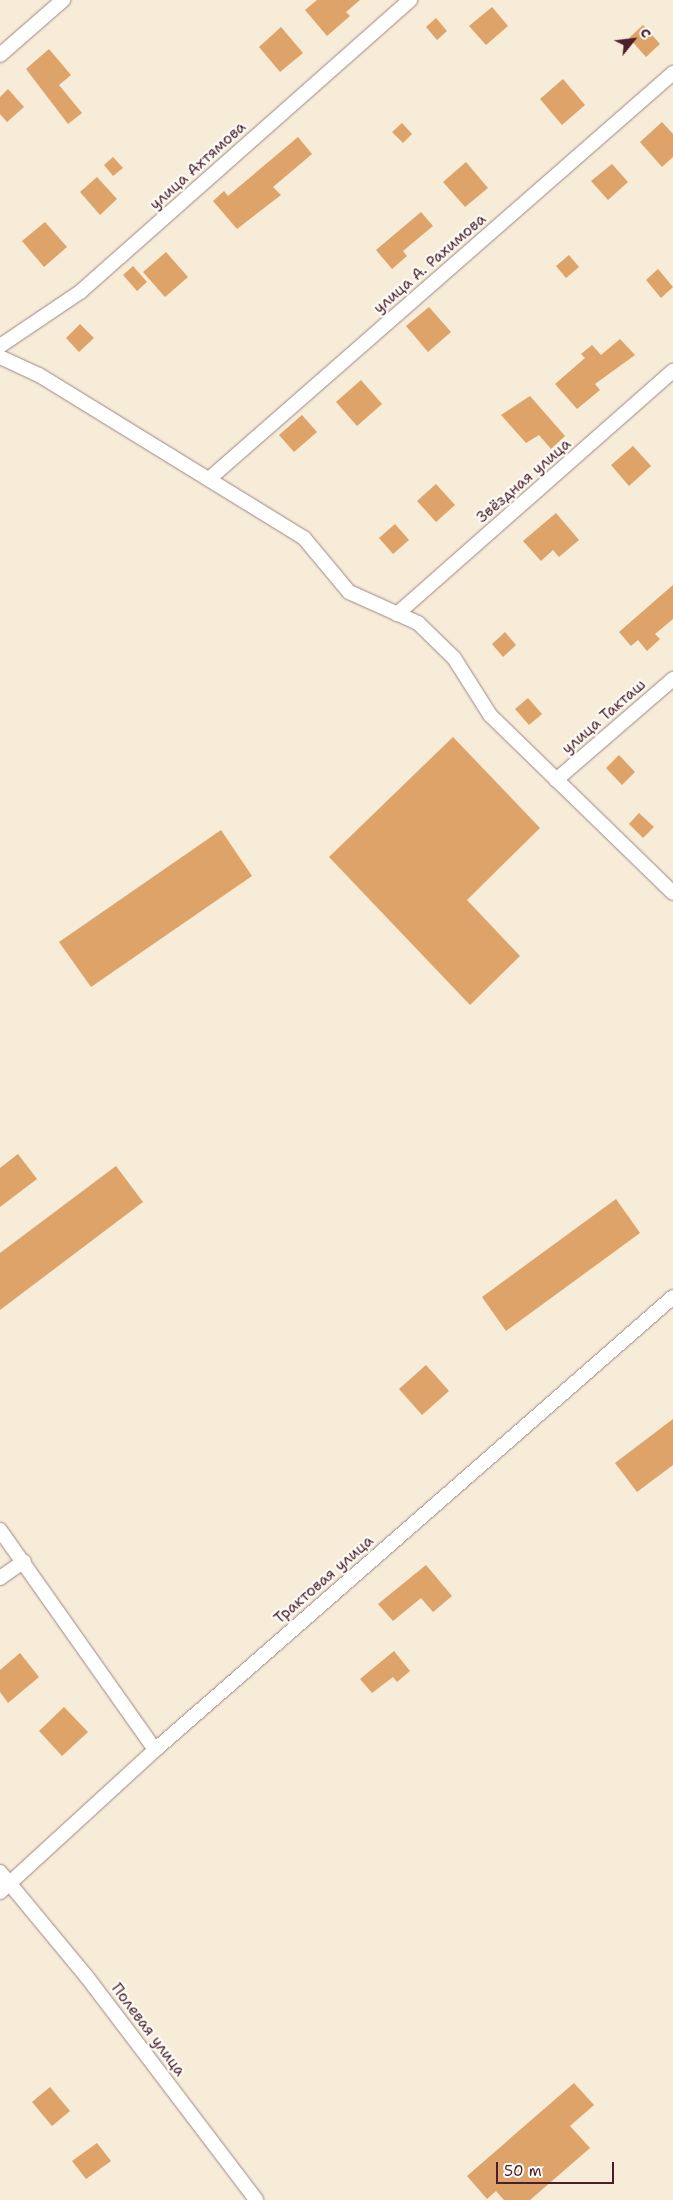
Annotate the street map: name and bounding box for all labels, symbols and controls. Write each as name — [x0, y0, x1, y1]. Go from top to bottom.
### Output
north arrow — [608, 15, 658, 65]
text: С — [636, 25, 656, 41]
street label: улица Ахтямова — [146, 118, 250, 214]
street label: улица А. Рахимова — [370, 210, 490, 318]
street label: Звёздная улица — [473, 435, 575, 527]
street label: улица Такташ — [559, 676, 649, 758]
street label: Трактовая улица — [271, 1532, 377, 1628]
street label: Полевая улица — [107, 1980, 189, 2080]
scale bar — [498, 2152, 616, 2184]
text: 50 m — [504, 2161, 542, 2181]

